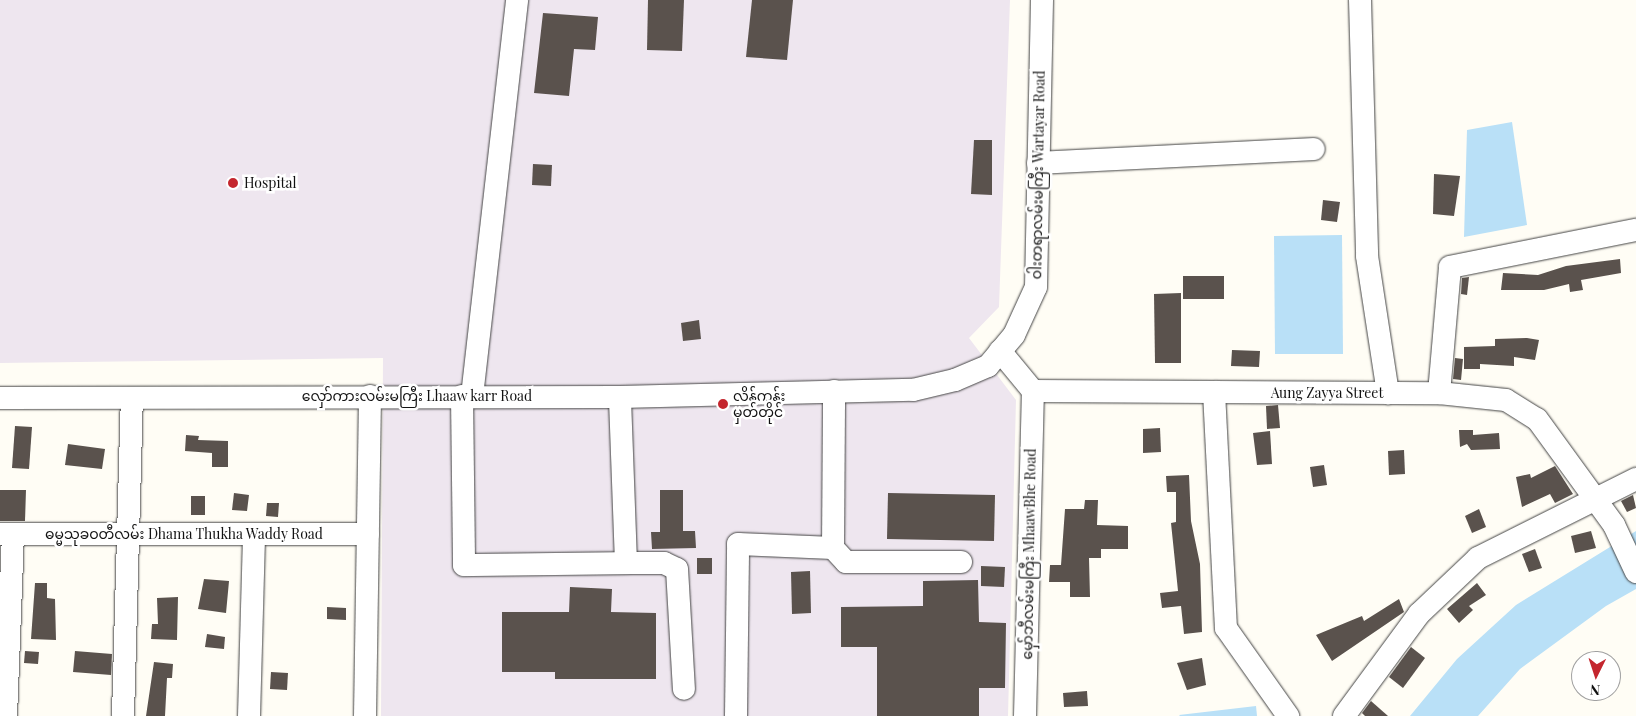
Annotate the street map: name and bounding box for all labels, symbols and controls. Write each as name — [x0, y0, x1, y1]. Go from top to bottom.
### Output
street label: ဝါးတရာလမ်းမကြီး Wartayar Road — [1028, 70, 1048, 280]
place label: Hospital — [244, 175, 296, 191]
marker: Hospital — [226, 176, 240, 190]
street label: Aung Zayya Street — [1271, 385, 1383, 401]
street label: လှော်ကားလမ်းမကြီး Lhaaw karr Road — [301, 388, 533, 404]
place label: လိန်ကုန်း မှတ်တိုင် — [733, 388, 785, 421]
marker: လိန်ကုန်း မှတ်တိုင် — [717, 398, 729, 410]
street label: မှော်ဘီလမ်းမကြီး MhaawBhe Road — [1019, 448, 1039, 660]
street label: ဓမ္မသုခဝတီလမ်း Dhama Thukha Waddy Road — [44, 526, 324, 542]
north arrow — [1571, 651, 1621, 701]
text: N — [1589, 681, 1601, 700]

